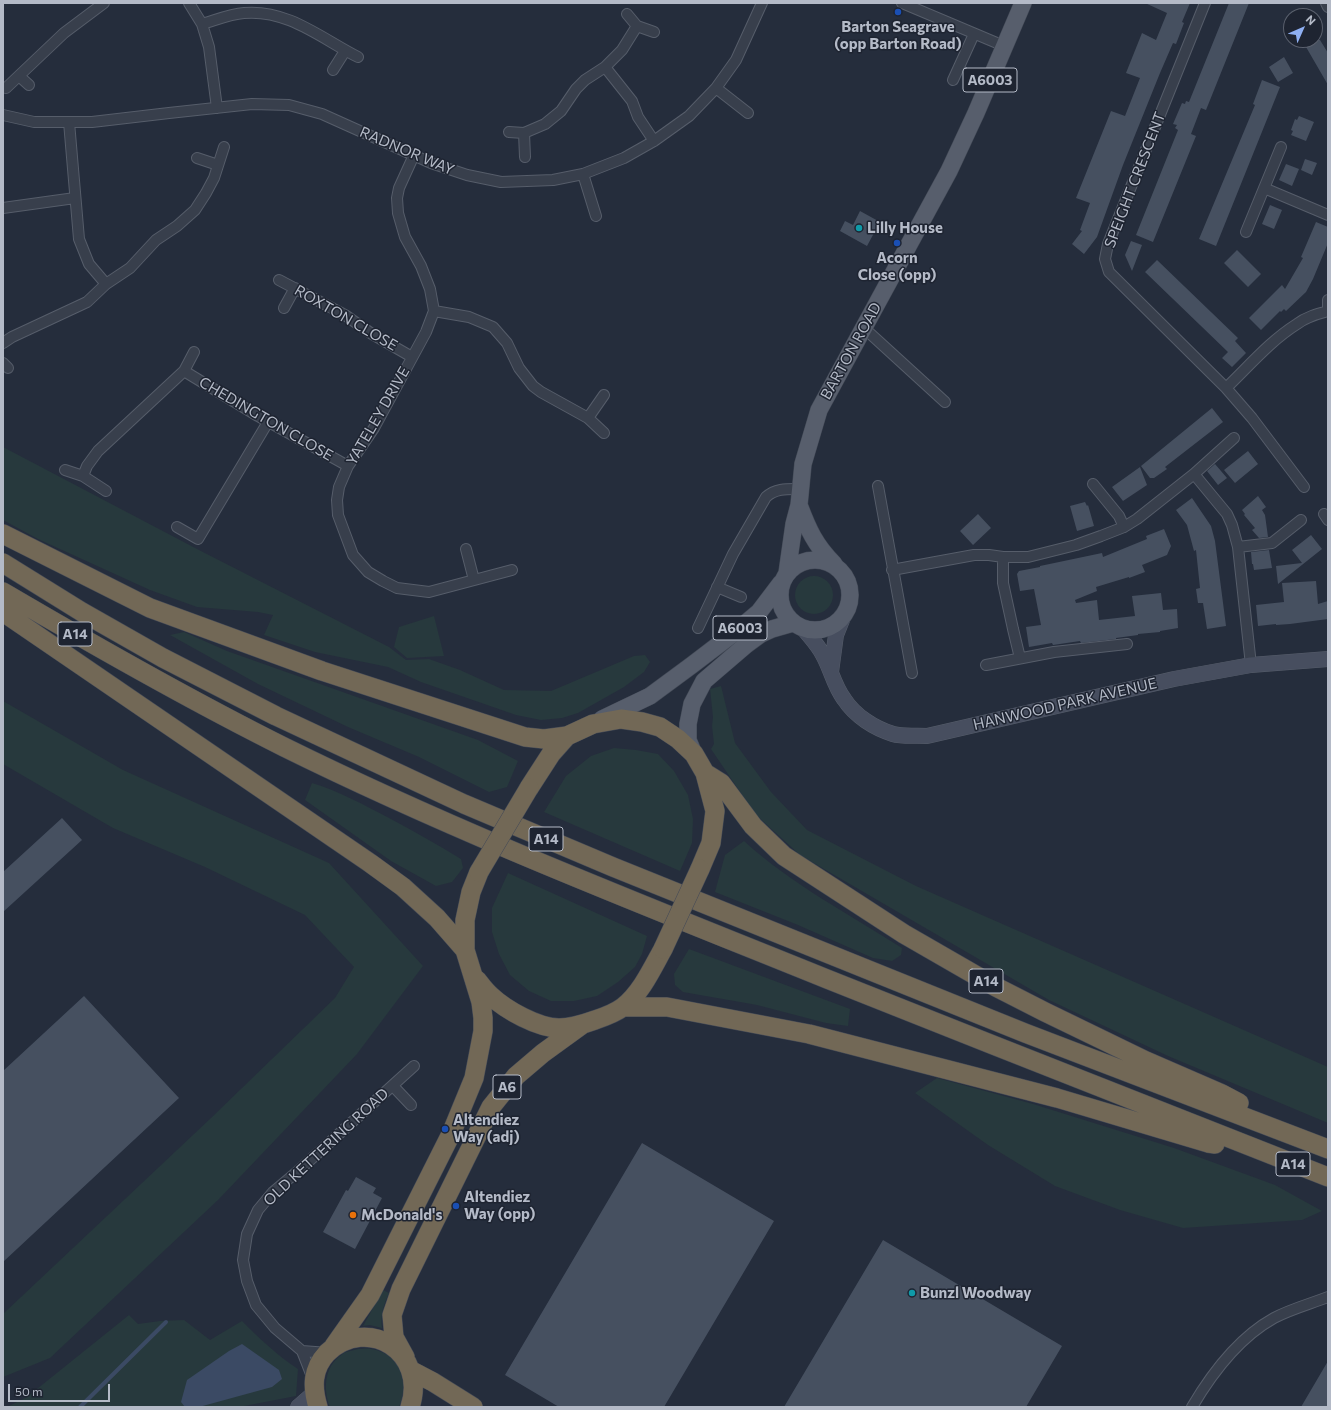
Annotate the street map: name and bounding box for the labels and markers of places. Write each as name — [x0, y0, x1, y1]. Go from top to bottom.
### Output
marker: Barton Seagrave (opp Barton Road) — [893, 7, 903, 17]
place label: Barton Seagrave (opp Barton Road) — [834, 18, 962, 53]
place label: Lilly House — [867, 219, 943, 237]
marker: Lilly House — [854, 223, 864, 233]
marker: Acorn Close (opp) — [892, 238, 902, 248]
place label: Acorn Close (opp) — [858, 249, 936, 284]
place label: Altendiez Way (adj) — [453, 1111, 520, 1146]
marker: Altendiez Way (adj) — [440, 1124, 450, 1134]
place label: Altendiez Way (opp) — [464, 1188, 535, 1223]
marker: Altendiez Way (opp) — [451, 1201, 461, 1211]
place label: McDonald's — [361, 1206, 442, 1224]
marker: McDonald's — [348, 1210, 358, 1220]
place label: Bunzl Woodway — [920, 1284, 1031, 1302]
marker: Bunzl Woodway — [907, 1288, 917, 1298]

